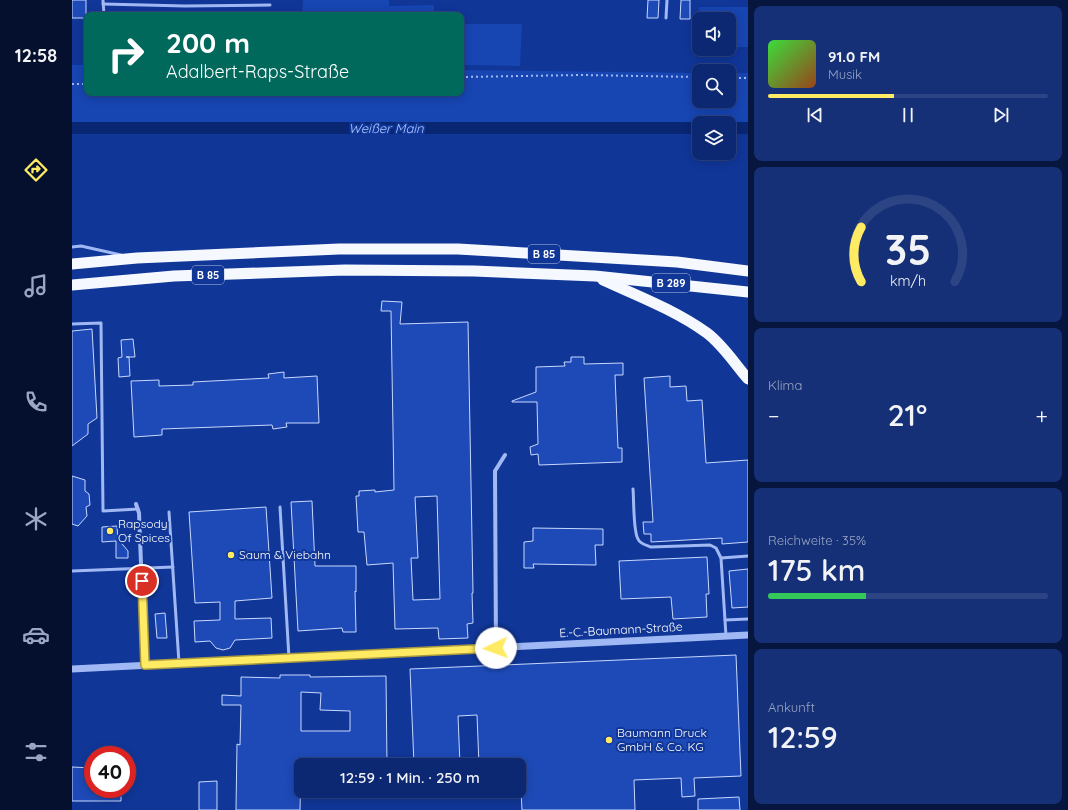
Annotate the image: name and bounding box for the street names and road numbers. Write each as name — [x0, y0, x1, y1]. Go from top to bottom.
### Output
road number: B 85 — [528, 245, 560, 263]
road number: B 85 — [192, 266, 224, 284]
road number: B 289 — [652, 274, 690, 292]
street label: E.-C.-Baumann-Straße — [559, 619, 683, 640]

